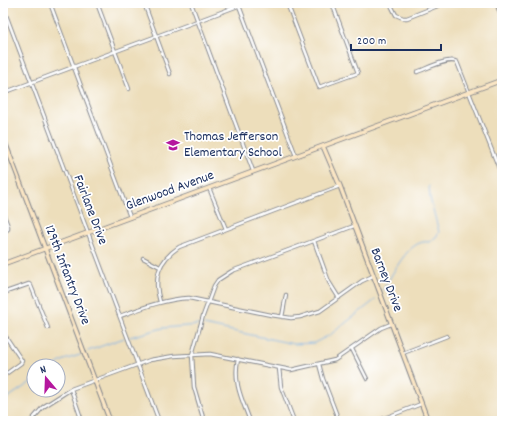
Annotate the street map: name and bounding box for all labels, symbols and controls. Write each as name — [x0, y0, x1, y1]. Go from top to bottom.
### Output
scale bar — [351, 26, 441, 52]
text: 200 m — [357, 33, 386, 50]
place label: Thomas Jefferson Elementary School — [184, 127, 283, 163]
school or university icon: Thomas Jefferson Elementary School — [165, 137, 181, 153]
street label: Glenwood Avenue — [123, 166, 217, 216]
street label: Fairlane Drive — [68, 172, 112, 248]
street label: 129th Infantry Drive — [39, 222, 95, 328]
street label: Barney Drive — [365, 245, 407, 315]
north arrow — [26, 358, 66, 398]
text: N — [38, 362, 49, 379]

